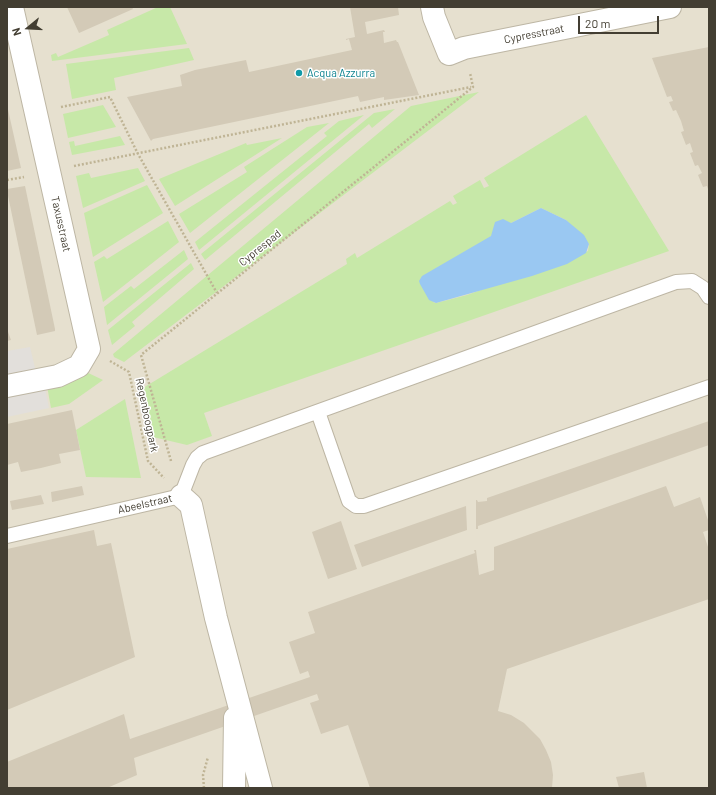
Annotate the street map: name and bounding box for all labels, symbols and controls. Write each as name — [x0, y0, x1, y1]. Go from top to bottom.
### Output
north arrow — [8, 8, 48, 48]
scale bar — [580, 8, 661, 34]
text: 20 m — [585, 16, 611, 30]
street label: Cypresstraat — [503, 22, 565, 46]
text: N — [9, 26, 23, 37]
place label: Acqua Azzurra — [307, 66, 375, 80]
marker: Acqua Azzurra — [294, 68, 304, 78]
street label: Taxusstraat — [48, 195, 74, 253]
street label: Cyprespad — [236, 227, 284, 269]
street label: Regenboogpark — [133, 377, 161, 453]
street label: Abeelstraat — [117, 491, 173, 517]

